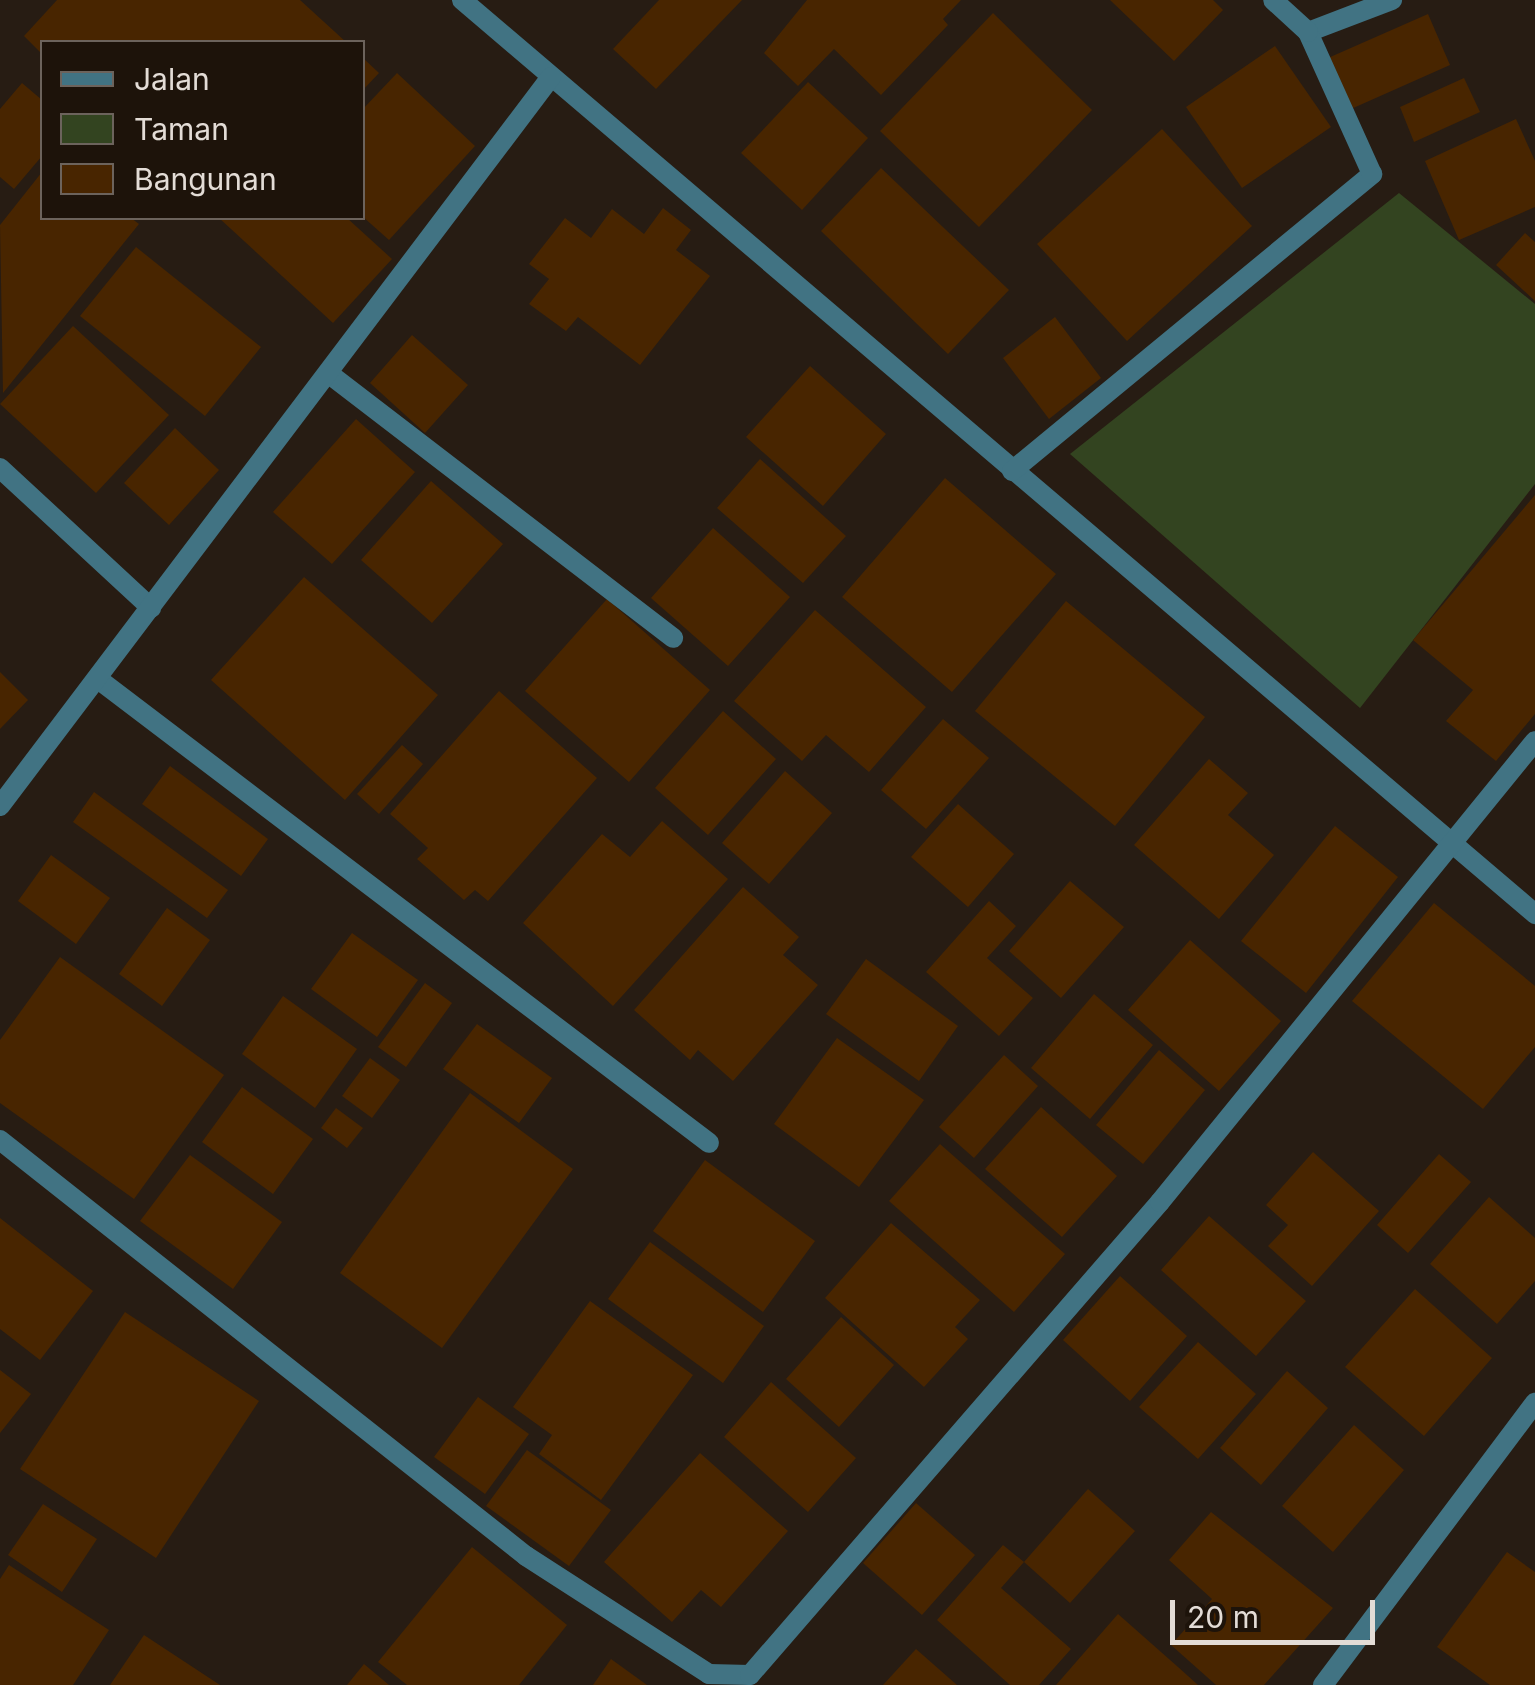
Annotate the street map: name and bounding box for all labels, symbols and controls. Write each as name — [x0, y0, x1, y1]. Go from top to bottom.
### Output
legend — [40, 40, 365, 220]
text: Jalan — [134, 61, 210, 97]
text: Taman — [134, 111, 229, 147]
text: Bangunan — [134, 161, 277, 197]
scale bar — [1175, 1580, 1380, 1642]
text: 20 m — [1187, 1599, 1259, 1635]

